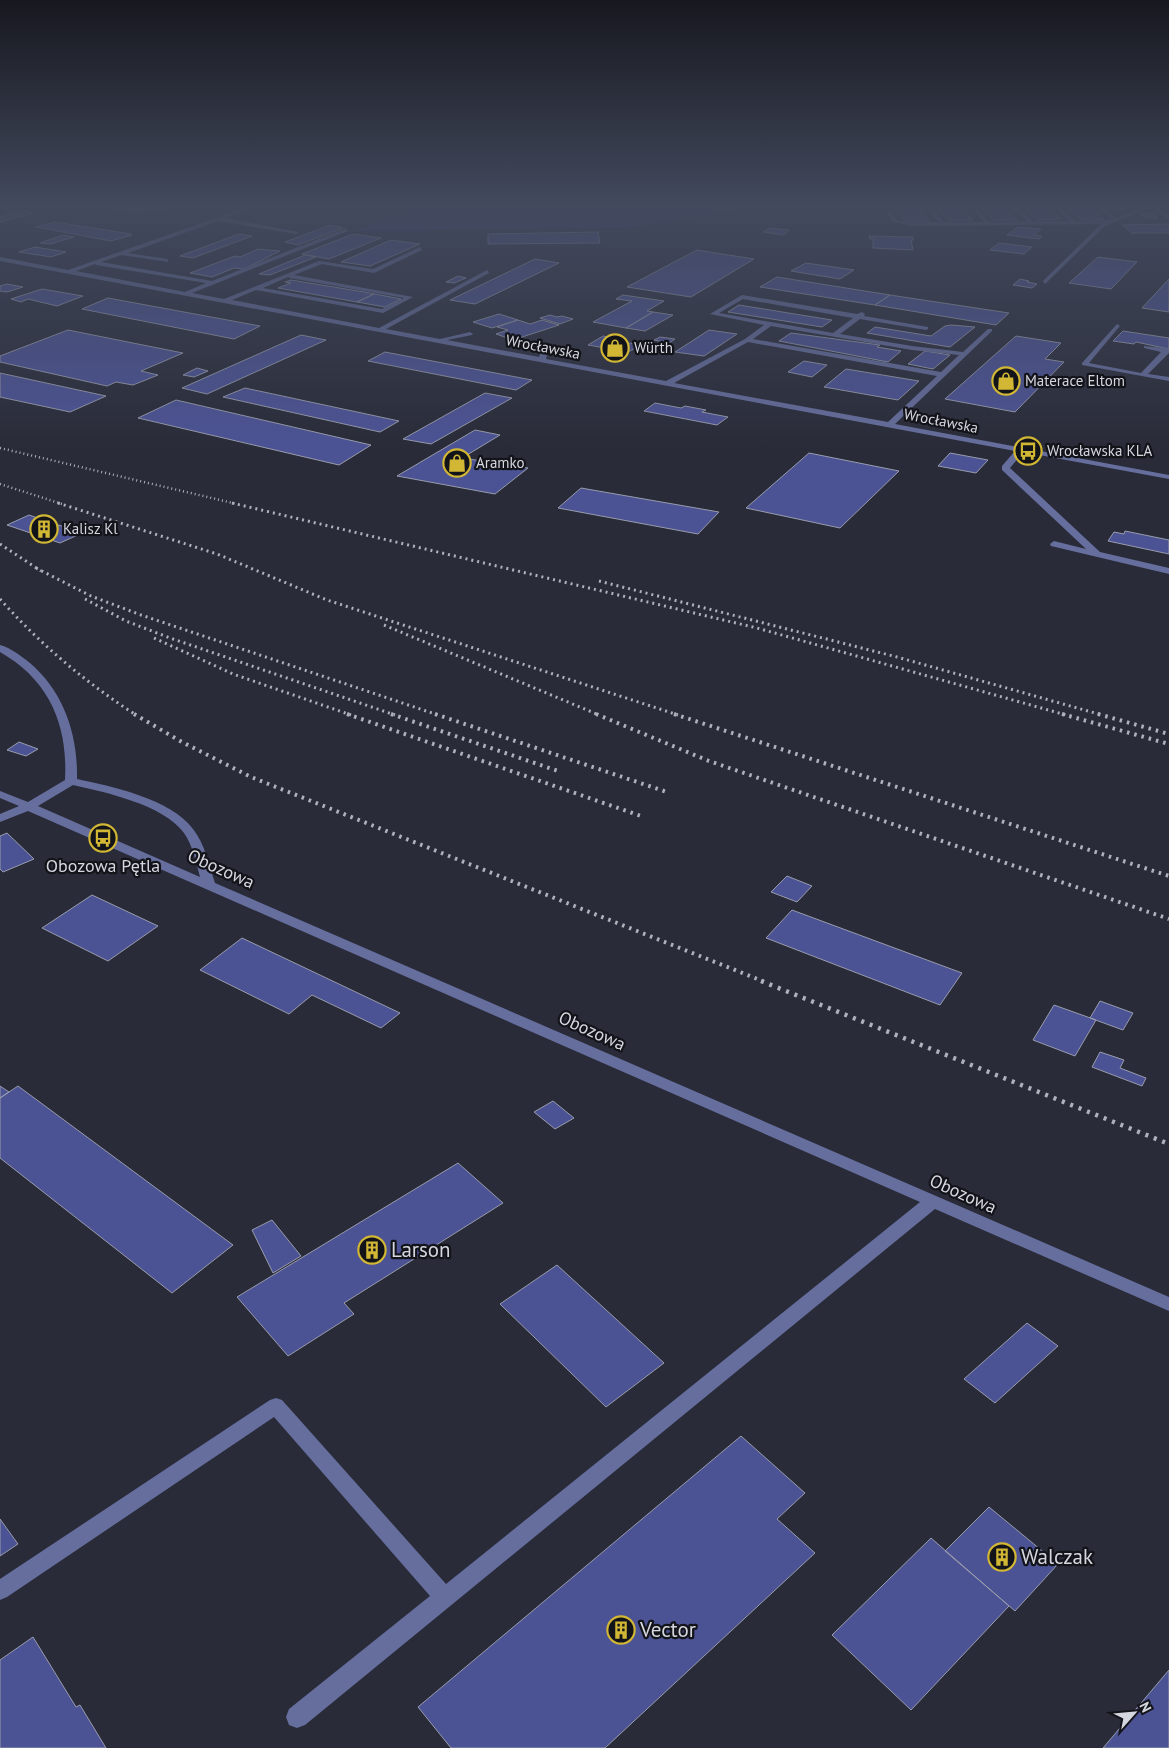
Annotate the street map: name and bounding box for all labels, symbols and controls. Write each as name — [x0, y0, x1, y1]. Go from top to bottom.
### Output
street label: Wrocławska — [504, 330, 582, 363]
shop icon: Würth — [600, 333, 630, 363]
place label: Würth — [634, 338, 673, 357]
shop icon: Materace Eltom — [991, 366, 1021, 396]
place label: Materace Eltom — [1025, 371, 1125, 390]
street label: Wrocławska — [902, 404, 980, 437]
bus stop icon: Wrocławska KLA — [1013, 436, 1043, 466]
place label: Wrocławska KLA — [1047, 441, 1152, 460]
shop icon: Aramko — [442, 448, 472, 478]
place label: Aramko — [476, 453, 525, 472]
building icon: Kalisz Kl — [29, 514, 59, 544]
place label: Kalisz Kl — [63, 519, 118, 538]
bus stop icon: Obozowa Pętla — [88, 823, 118, 853]
street label: Obozowa — [184, 844, 258, 893]
place label: Obozowa Pętla — [46, 854, 160, 877]
street label: Obozowa — [555, 1006, 629, 1055]
street label: Obozowa — [926, 1169, 1000, 1218]
building icon: Larson — [357, 1235, 387, 1265]
place label: Larson — [391, 1236, 451, 1263]
building icon: Walczak — [987, 1542, 1017, 1572]
place label: Walczak — [1021, 1543, 1093, 1570]
building icon: Vector — [606, 1615, 636, 1645]
place label: Vector — [639, 1616, 696, 1643]
north arrow — [1109, 1688, 1159, 1738]
text: N — [1135, 1699, 1156, 1715]

